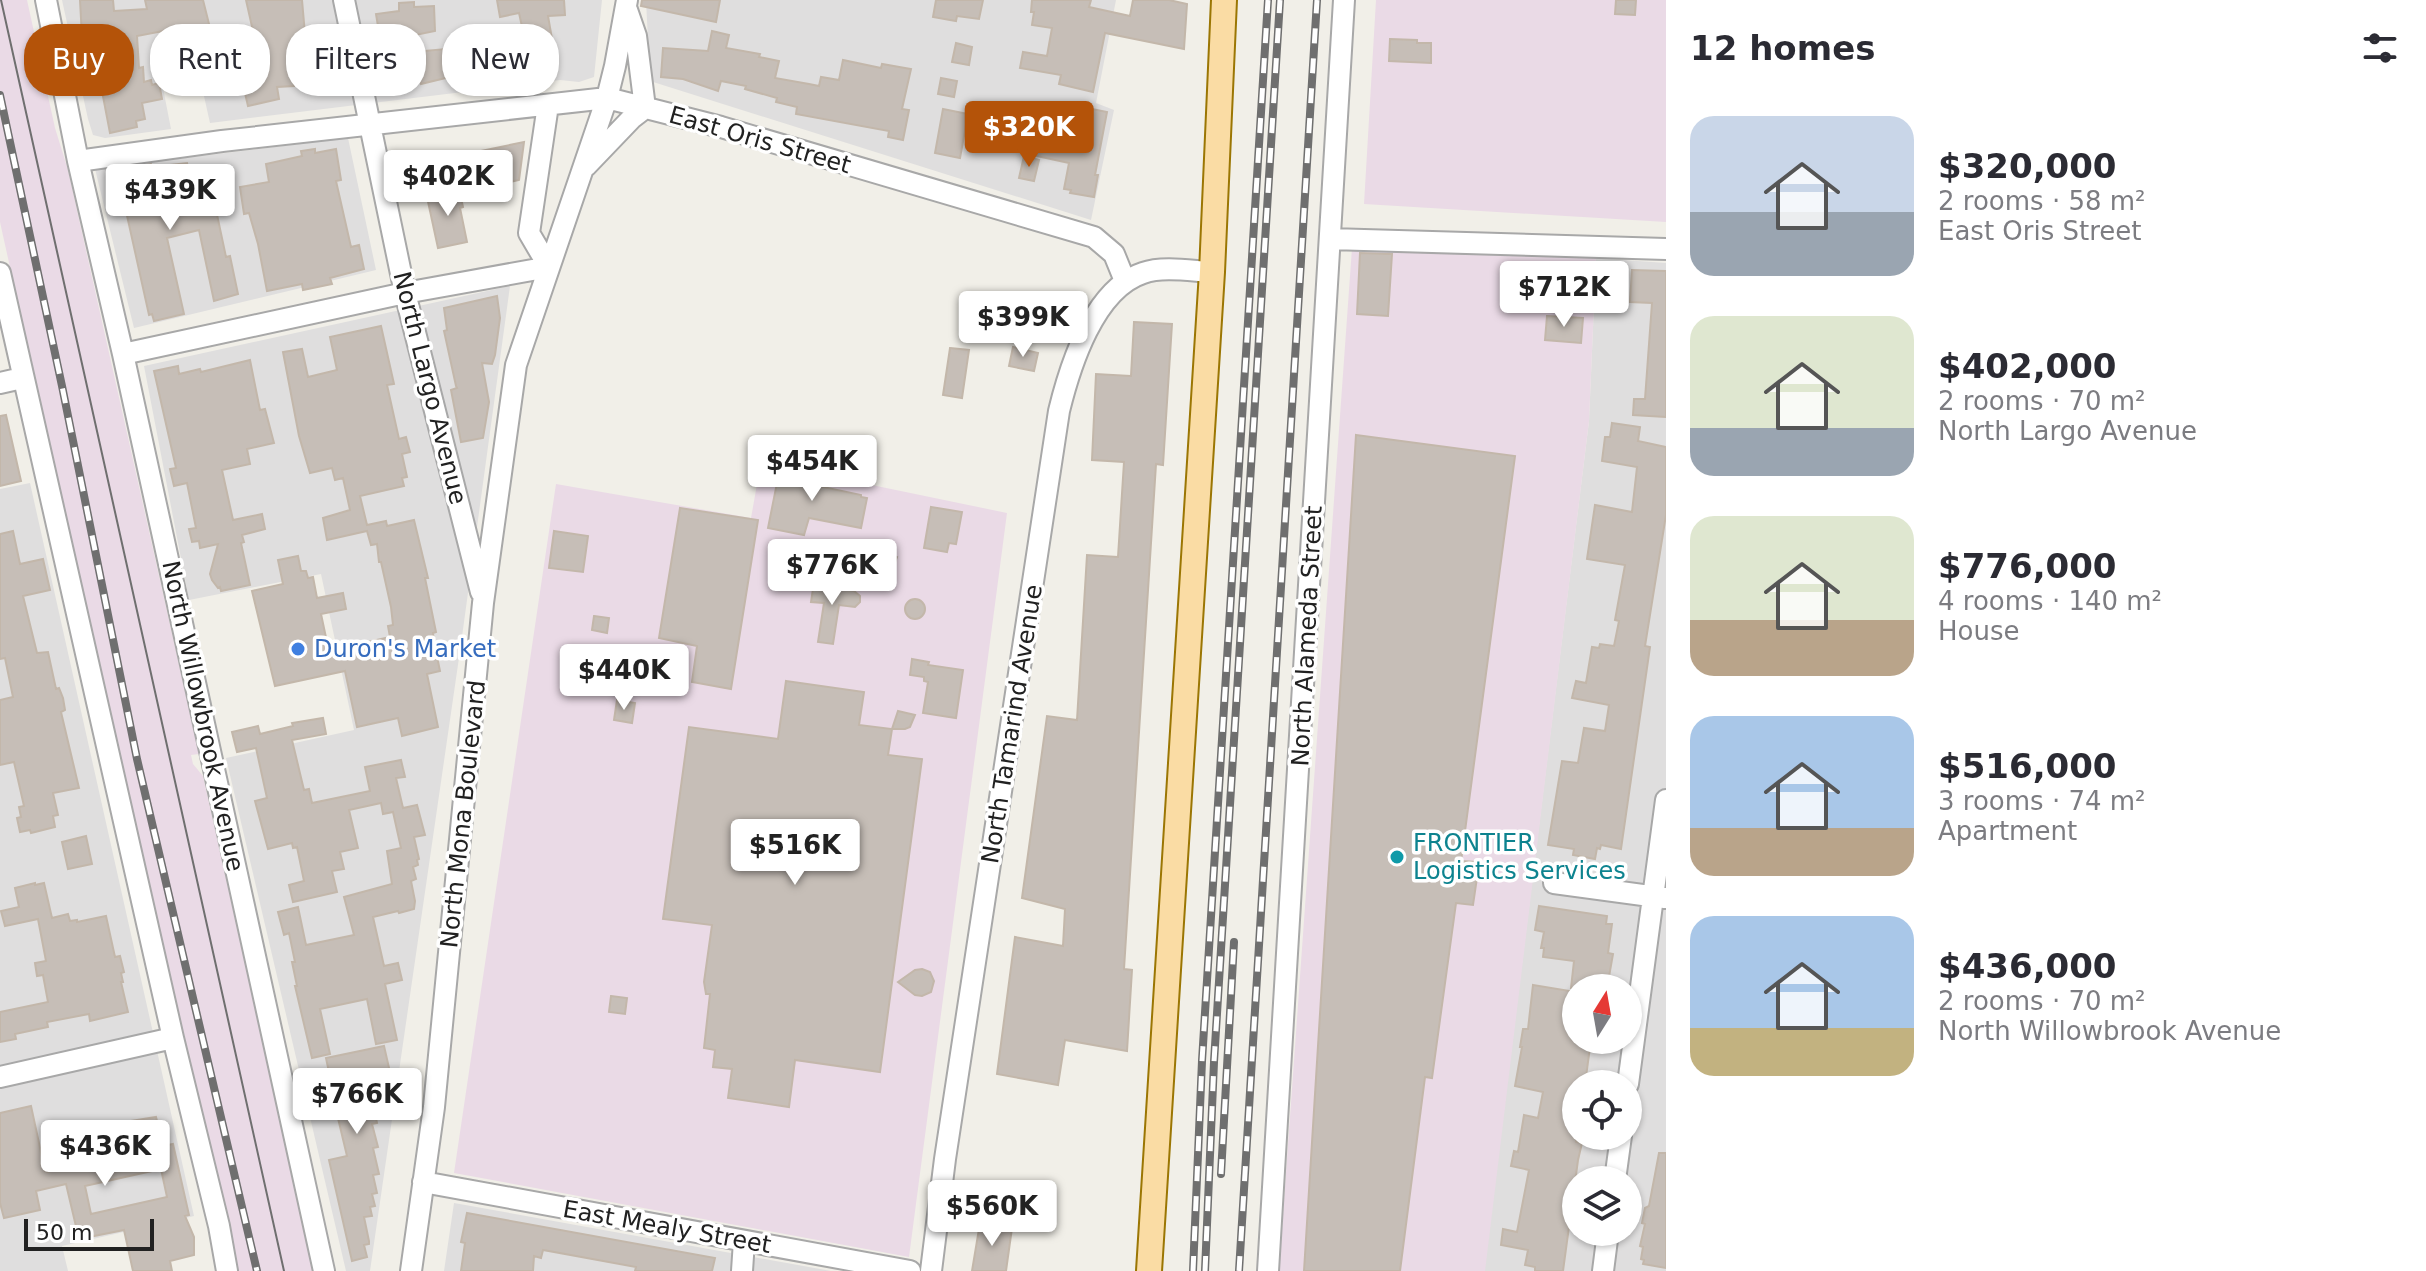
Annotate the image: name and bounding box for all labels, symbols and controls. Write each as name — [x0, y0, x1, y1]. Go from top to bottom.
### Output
chip: Buy — [24, 24, 134, 96]
chip: Rent — [150, 24, 270, 96]
chip: Filters — [286, 24, 426, 96]
chip: New — [442, 24, 559, 96]
icon: filters — [2358, 26, 2402, 70]
text: 12 homes — [1690, 28, 1875, 68]
street label: East Oris Street — [666, 101, 854, 179]
pin: $320K — [973, 101, 1085, 169]
text: $320K — [983, 112, 1075, 142]
text: $320,000 — [1938, 146, 2117, 186]
icon: home — [1754, 148, 1850, 244]
pin: $402K — [392, 150, 504, 218]
text: $402K — [402, 161, 494, 191]
pin: $439K — [114, 164, 226, 232]
text: $439K — [124, 175, 216, 205]
text: 2 rooms · 58 m² — [1938, 186, 2146, 216]
text: East Oris Street — [1938, 216, 2142, 246]
pin: $712K — [1508, 261, 1620, 329]
street label: North Largo Avenue — [388, 269, 472, 507]
text: $712K — [1518, 272, 1610, 302]
pin: $399K — [967, 291, 1079, 359]
text: $399K — [977, 302, 1069, 332]
text: $402,000 — [1938, 346, 2117, 386]
icon: home — [1754, 348, 1850, 444]
text: 2 rooms · 70 m² — [1938, 386, 2146, 416]
text: North Largo Avenue — [1938, 416, 2197, 446]
pin: $454K — [756, 435, 868, 503]
text: $454K — [766, 446, 858, 476]
street label: North Alameda Street — [1286, 505, 1328, 767]
pin: $776K — [776, 539, 888, 607]
text: $776,000 — [1938, 546, 2117, 586]
icon: home — [1754, 548, 1850, 644]
text: $776K — [786, 550, 878, 580]
street label: North Willowbrook Avenue — [156, 558, 250, 874]
street label: North Tamarind Avenue — [976, 583, 1048, 865]
text: 4 rooms · 140 m² — [1938, 586, 2162, 616]
text: House — [1938, 616, 2019, 646]
place label: Duron's Market — [314, 635, 496, 663]
marker: Duron's Market — [289, 640, 307, 658]
pin: $440K — [568, 644, 680, 712]
text: $440K — [578, 655, 670, 685]
street label: North Mona Boulevard — [435, 679, 491, 949]
text: $516,000 — [1938, 746, 2117, 786]
icon: home — [1754, 748, 1850, 844]
text: 3 rooms · 74 m² — [1938, 786, 2146, 816]
text: Apartment — [1938, 816, 2077, 846]
pin: $516K — [739, 819, 851, 887]
place label: FRONTIER Logistics Services — [1413, 829, 1626, 885]
text: $516K — [749, 830, 841, 860]
marker: FRONTIER Logistics Services — [1388, 848, 1406, 866]
text: $436,000 — [1938, 946, 2117, 986]
icon: home — [1754, 948, 1850, 1044]
north arrow — [1562, 974, 1642, 1054]
map controls — [1562, 974, 1642, 1246]
text: 2 rooms · 70 m² — [1938, 986, 2146, 1016]
text: North Willowbrook Avenue — [1938, 1016, 2281, 1046]
pin: $766K — [301, 1068, 413, 1136]
button: locate — [1562, 1070, 1642, 1150]
text: $766K — [311, 1079, 403, 1109]
pin: $436K — [49, 1120, 161, 1188]
text: $436K — [59, 1131, 151, 1161]
button: layers — [1562, 1166, 1642, 1246]
pin: $560K — [936, 1180, 1048, 1248]
text: $560K — [946, 1191, 1038, 1221]
street label: East Mealy Street — [561, 1195, 773, 1259]
scale bar — [24, 1215, 154, 1251]
text: 50 m — [36, 1220, 92, 1245]

